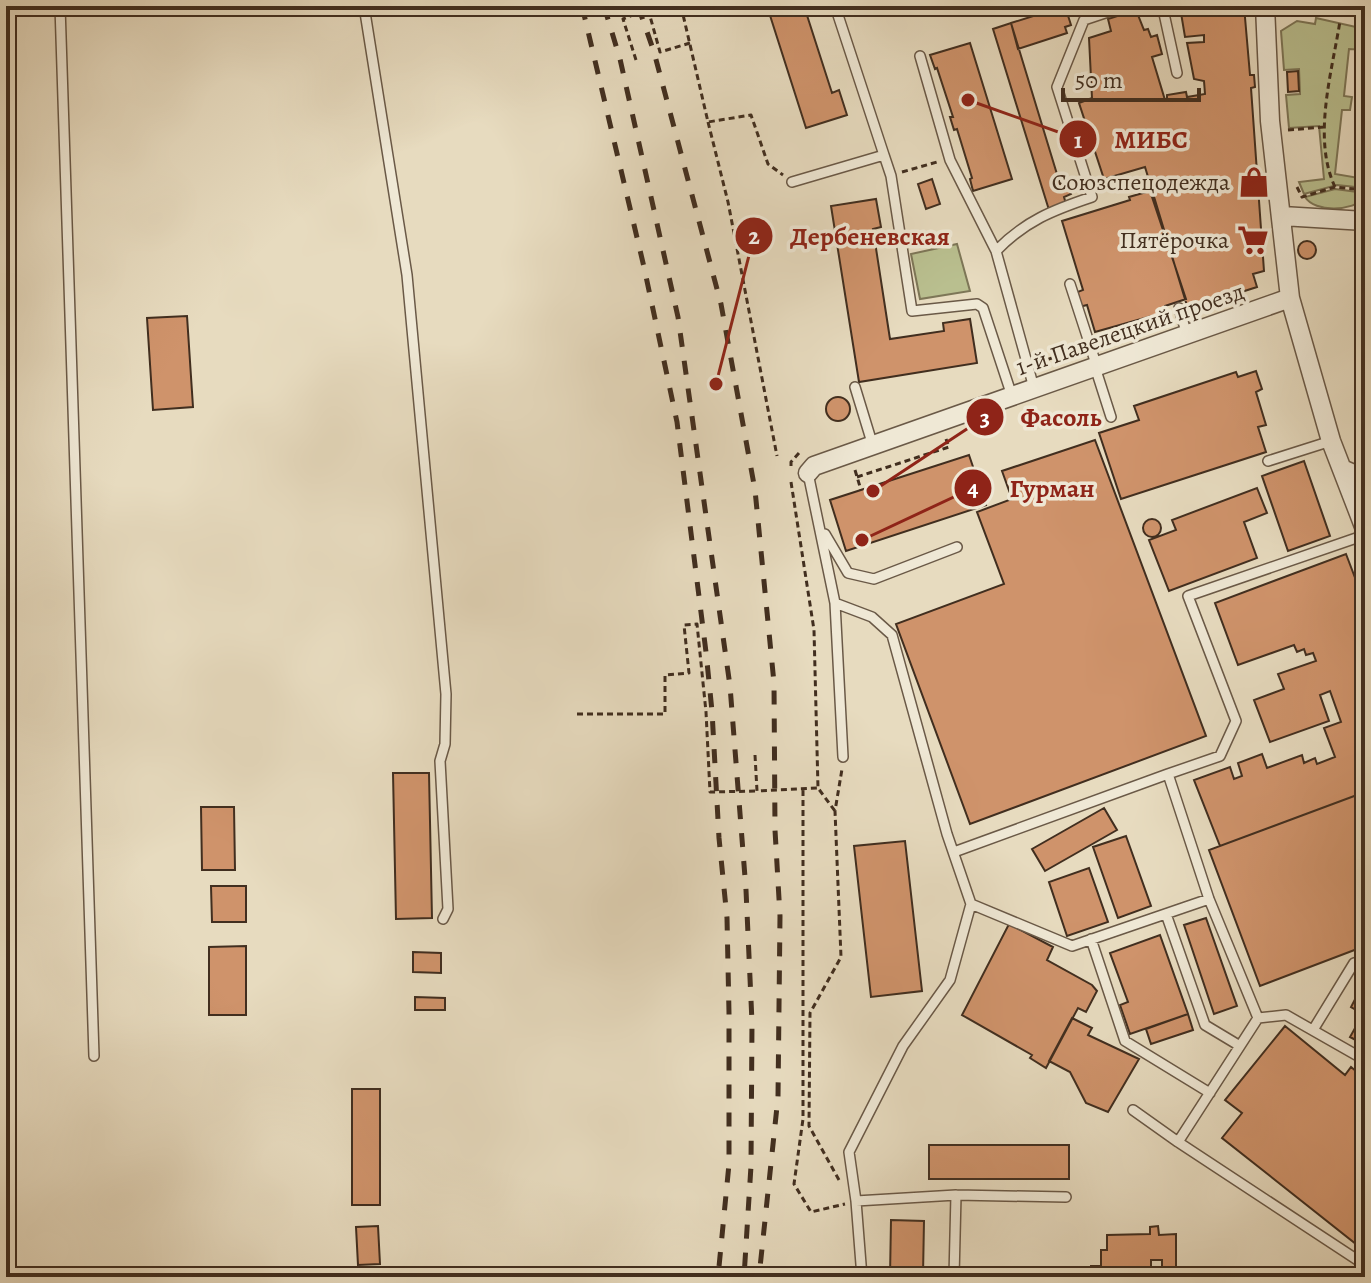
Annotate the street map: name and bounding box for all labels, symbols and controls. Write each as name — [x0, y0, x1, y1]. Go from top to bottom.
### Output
scale bar — [1063, 52, 1199, 102]
text: 50 m — [1075, 64, 1123, 96]
callout: МИБС — [1058, 114, 1204, 164]
text: МИБС — [1114, 122, 1188, 157]
text: 1 — [1074, 124, 1083, 156]
shop icon: Союзспецодежда — [1237, 165, 1271, 199]
place label: Союзспецодежда — [1052, 166, 1230, 198]
callout: Дербеневская — [734, 211, 965, 261]
text: Дербеневская — [790, 219, 950, 254]
text: 2 — [748, 220, 760, 252]
supermarket icon: Пятёрочка — [1236, 223, 1270, 257]
place label: Пятёрочка — [1119, 224, 1229, 256]
street label: 1-й Павелецкий проезд — [1012, 275, 1248, 383]
callout: Фасоль — [965, 392, 1118, 442]
text: Фасоль — [1021, 400, 1102, 435]
text: 3 — [980, 402, 990, 434]
callout: Гурман — [953, 463, 1110, 513]
text: Гурман — [1009, 471, 1095, 506]
text: 4 — [967, 472, 979, 504]

